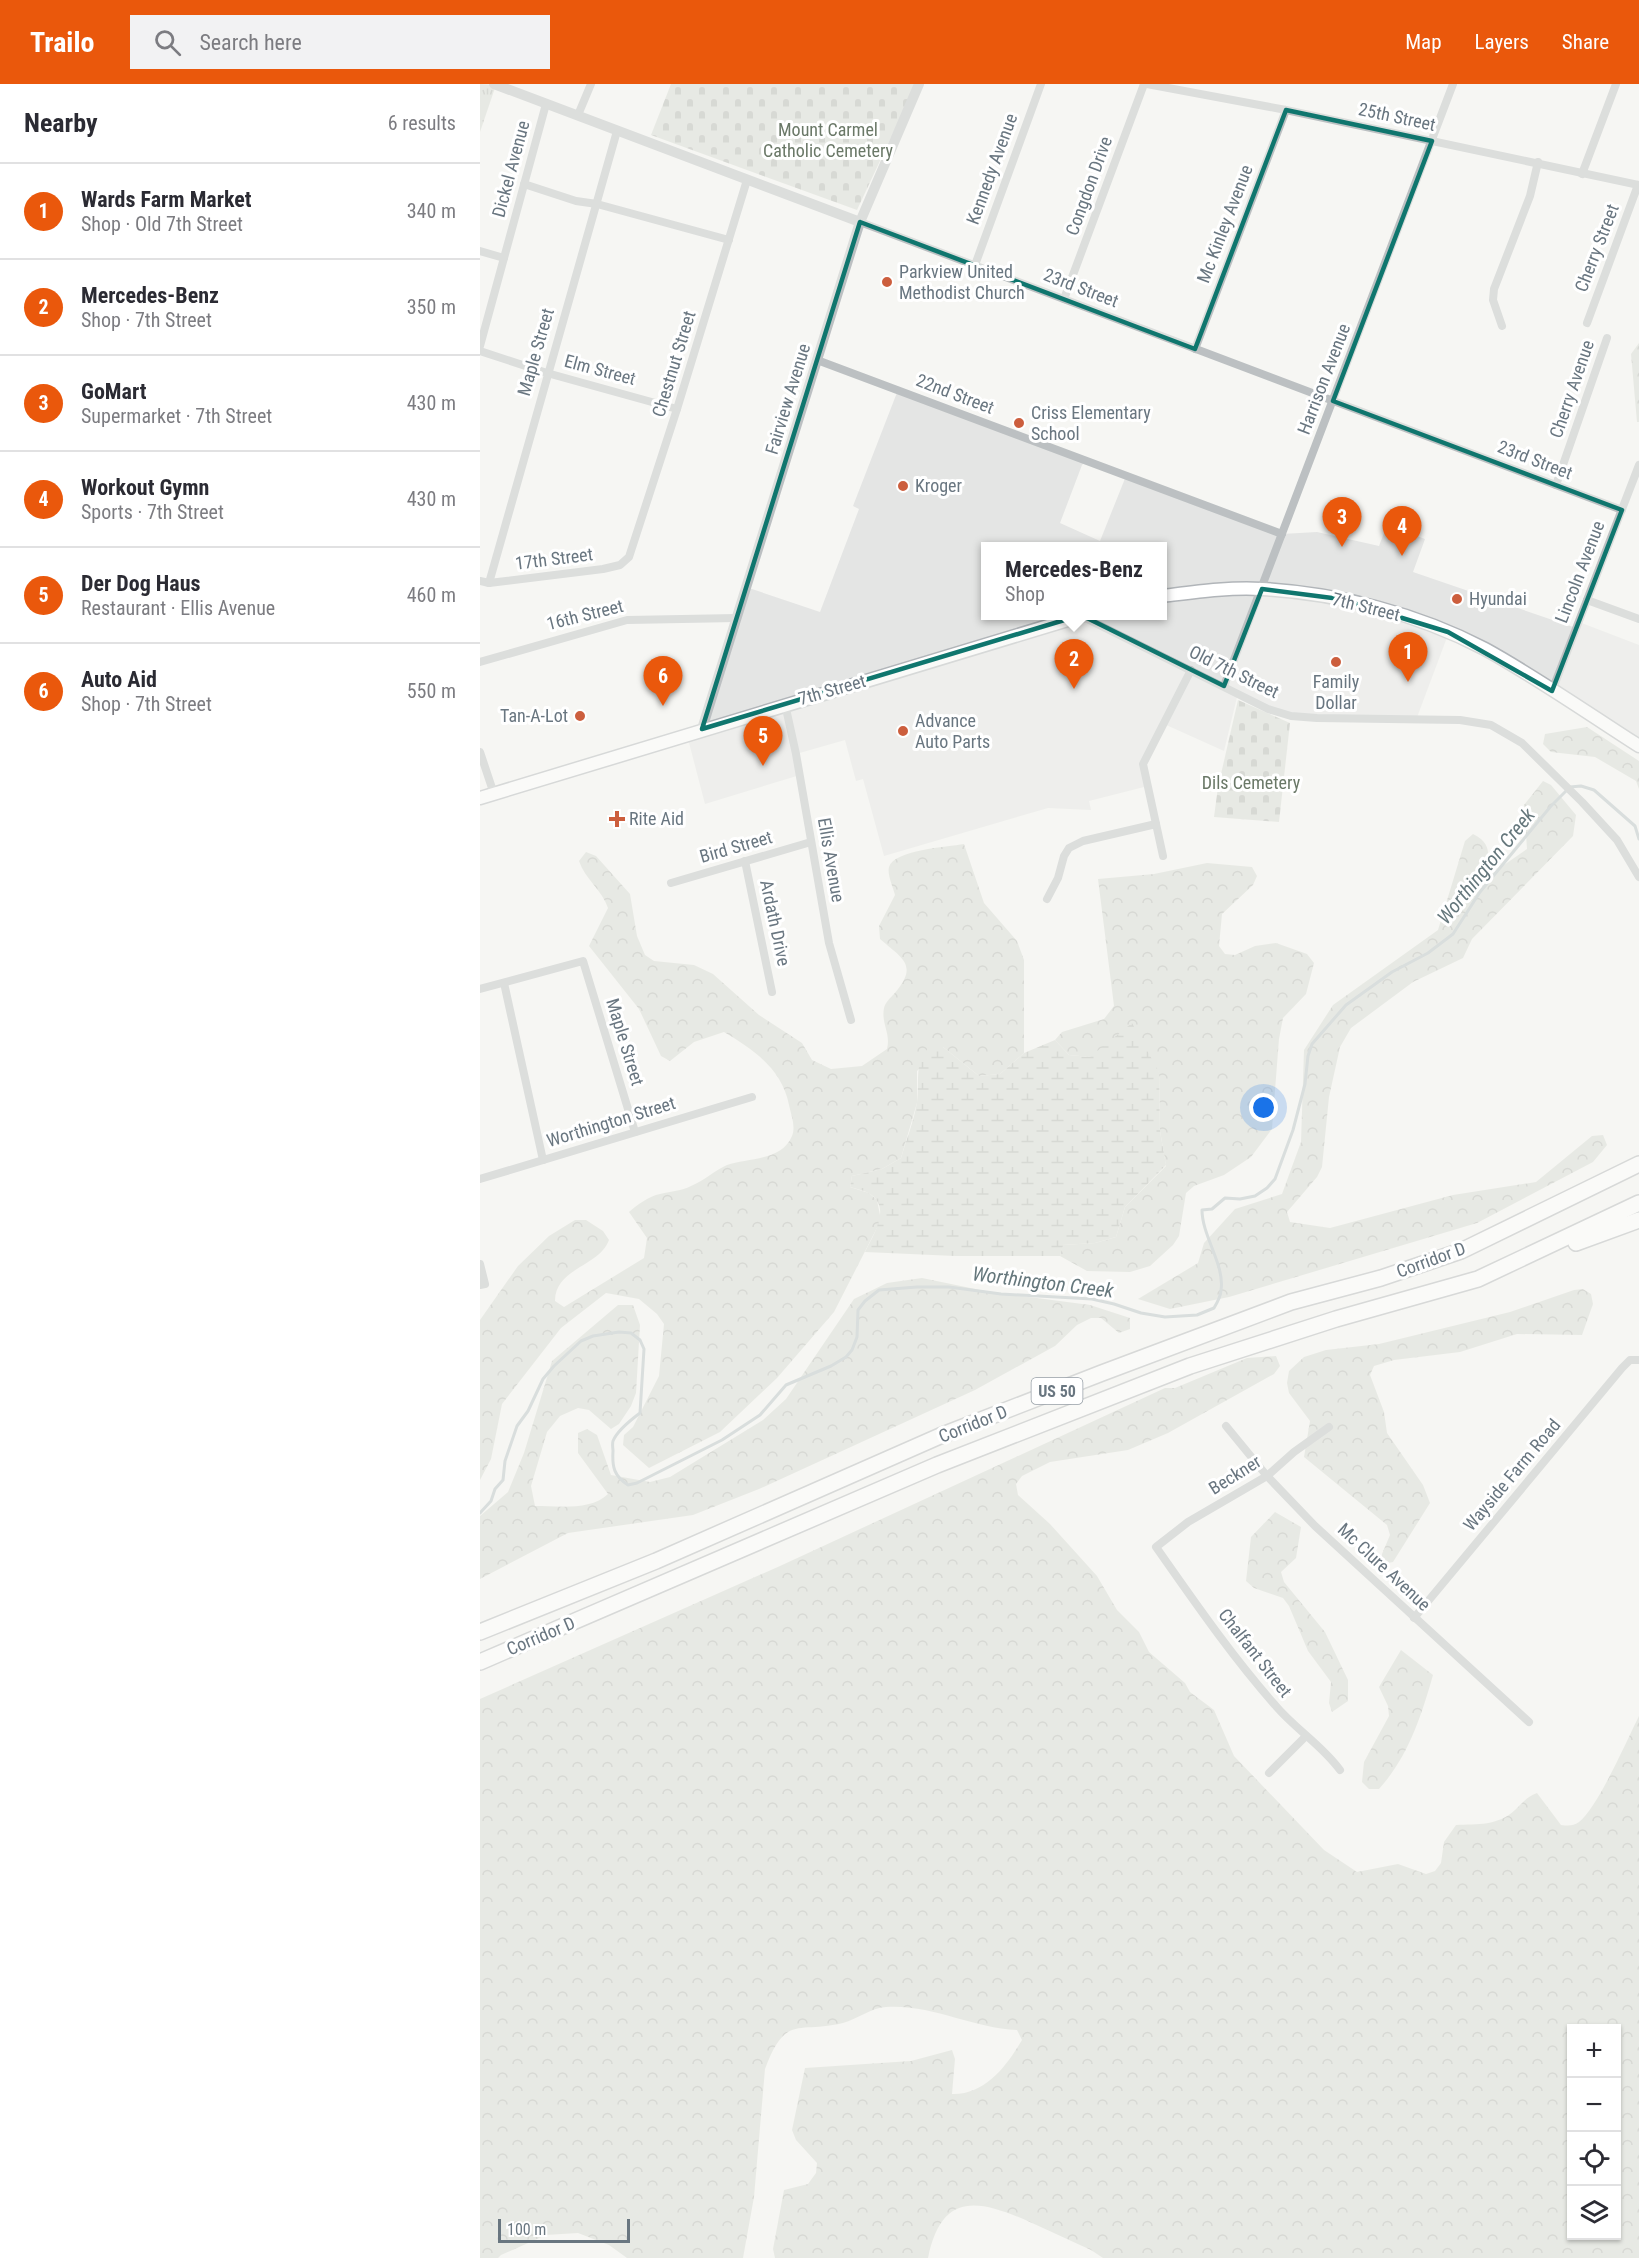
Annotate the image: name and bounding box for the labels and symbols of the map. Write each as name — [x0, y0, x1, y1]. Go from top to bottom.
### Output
street label: 25th Street — [1357, 98, 1437, 135]
street label: Kennedy Avenue — [962, 111, 1021, 227]
street label: Dickel Avenue — [488, 118, 533, 219]
park label: Mount Carmel Catholic Cemetery — [763, 119, 894, 161]
street label: Congdon Drive — [1061, 134, 1116, 238]
street label: Mc Kinley Avenue — [1192, 162, 1257, 286]
street label: Cherry Street — [1570, 201, 1623, 295]
place label: Parkview United Methodist Church — [899, 261, 1025, 303]
street label: 23rd Street — [1041, 264, 1122, 311]
marker: Parkview United Methodist Church — [880, 275, 894, 289]
street label: Maple Street — [513, 306, 558, 398]
street label: Chestnut Street — [647, 308, 700, 419]
street label: Harrison Avenue — [1293, 321, 1354, 437]
street label: Cherry Avenue — [1545, 337, 1598, 440]
street label: Fairview Avenue — [761, 341, 814, 457]
street label: Elm Street — [562, 350, 638, 389]
street label: 22nd Street — [913, 369, 997, 418]
place label: Criss Elementary School — [1031, 402, 1151, 444]
marker: Criss Elementary School — [1012, 416, 1026, 430]
street label: 23rd Street — [1495, 436, 1576, 483]
place label: Kroger — [915, 475, 962, 496]
marker: Kroger — [896, 479, 910, 493]
pin: 3 — [1322, 498, 1362, 547]
pin: 4 — [1382, 506, 1422, 556]
street label: Lincoln Avenue — [1550, 518, 1609, 626]
street label: 17th Street — [514, 543, 594, 574]
street label: 7th Street — [1330, 588, 1402, 625]
place label: Hyundai — [1469, 588, 1527, 609]
marker: Hyundai — [1450, 592, 1464, 606]
street label: 16th Street — [544, 595, 625, 634]
pin: 1 — [1388, 632, 1428, 682]
pin: 2 — [1054, 640, 1094, 689]
street label: Old 7th Street — [1186, 641, 1283, 702]
marker: Family Dollar — [1329, 655, 1343, 669]
pin: 6 — [644, 656, 682, 706]
street label: 7th Street — [796, 670, 868, 709]
place label: Family Dollar — [1313, 671, 1360, 713]
place label: Tan-A-Lot — [500, 705, 568, 726]
marker: Tan-A-Lot — [573, 709, 587, 723]
place label: Advance Auto Parts — [915, 710, 990, 752]
pin: 5 — [744, 716, 782, 766]
marker: Advance Auto Parts — [896, 724, 910, 738]
park label: Dils Cemetery — [1202, 772, 1301, 793]
water label: Worthington Creek — [1432, 802, 1541, 929]
place label: Rite Aid — [629, 808, 684, 829]
marker: Rite Aid — [610, 812, 624, 826]
street label: Ellis Avenue — [814, 816, 849, 904]
street label: Bird Street — [697, 826, 775, 867]
street label: Ardath Drive — [756, 878, 795, 968]
street label: Maple Street — [602, 996, 649, 1088]
street label: Worthington Street — [544, 1092, 678, 1151]
your location — [1249, 1093, 1278, 1122]
street label: Corridor D — [1393, 1237, 1468, 1282]
water label: Worthington Creek — [971, 1261, 1116, 1303]
road number: US 50 — [1032, 1378, 1082, 1404]
street label: Corridor D — [935, 1400, 1010, 1447]
street label: Wayside Farm Road — [1459, 1414, 1565, 1535]
street label: Beckner — [1205, 1450, 1265, 1499]
street label: Mc Clure Avenue — [1334, 1518, 1435, 1615]
street label: Chalfant Street — [1214, 1604, 1296, 1701]
street label: Corridor D — [503, 1612, 578, 1659]
scale bar — [498, 2216, 630, 2244]

